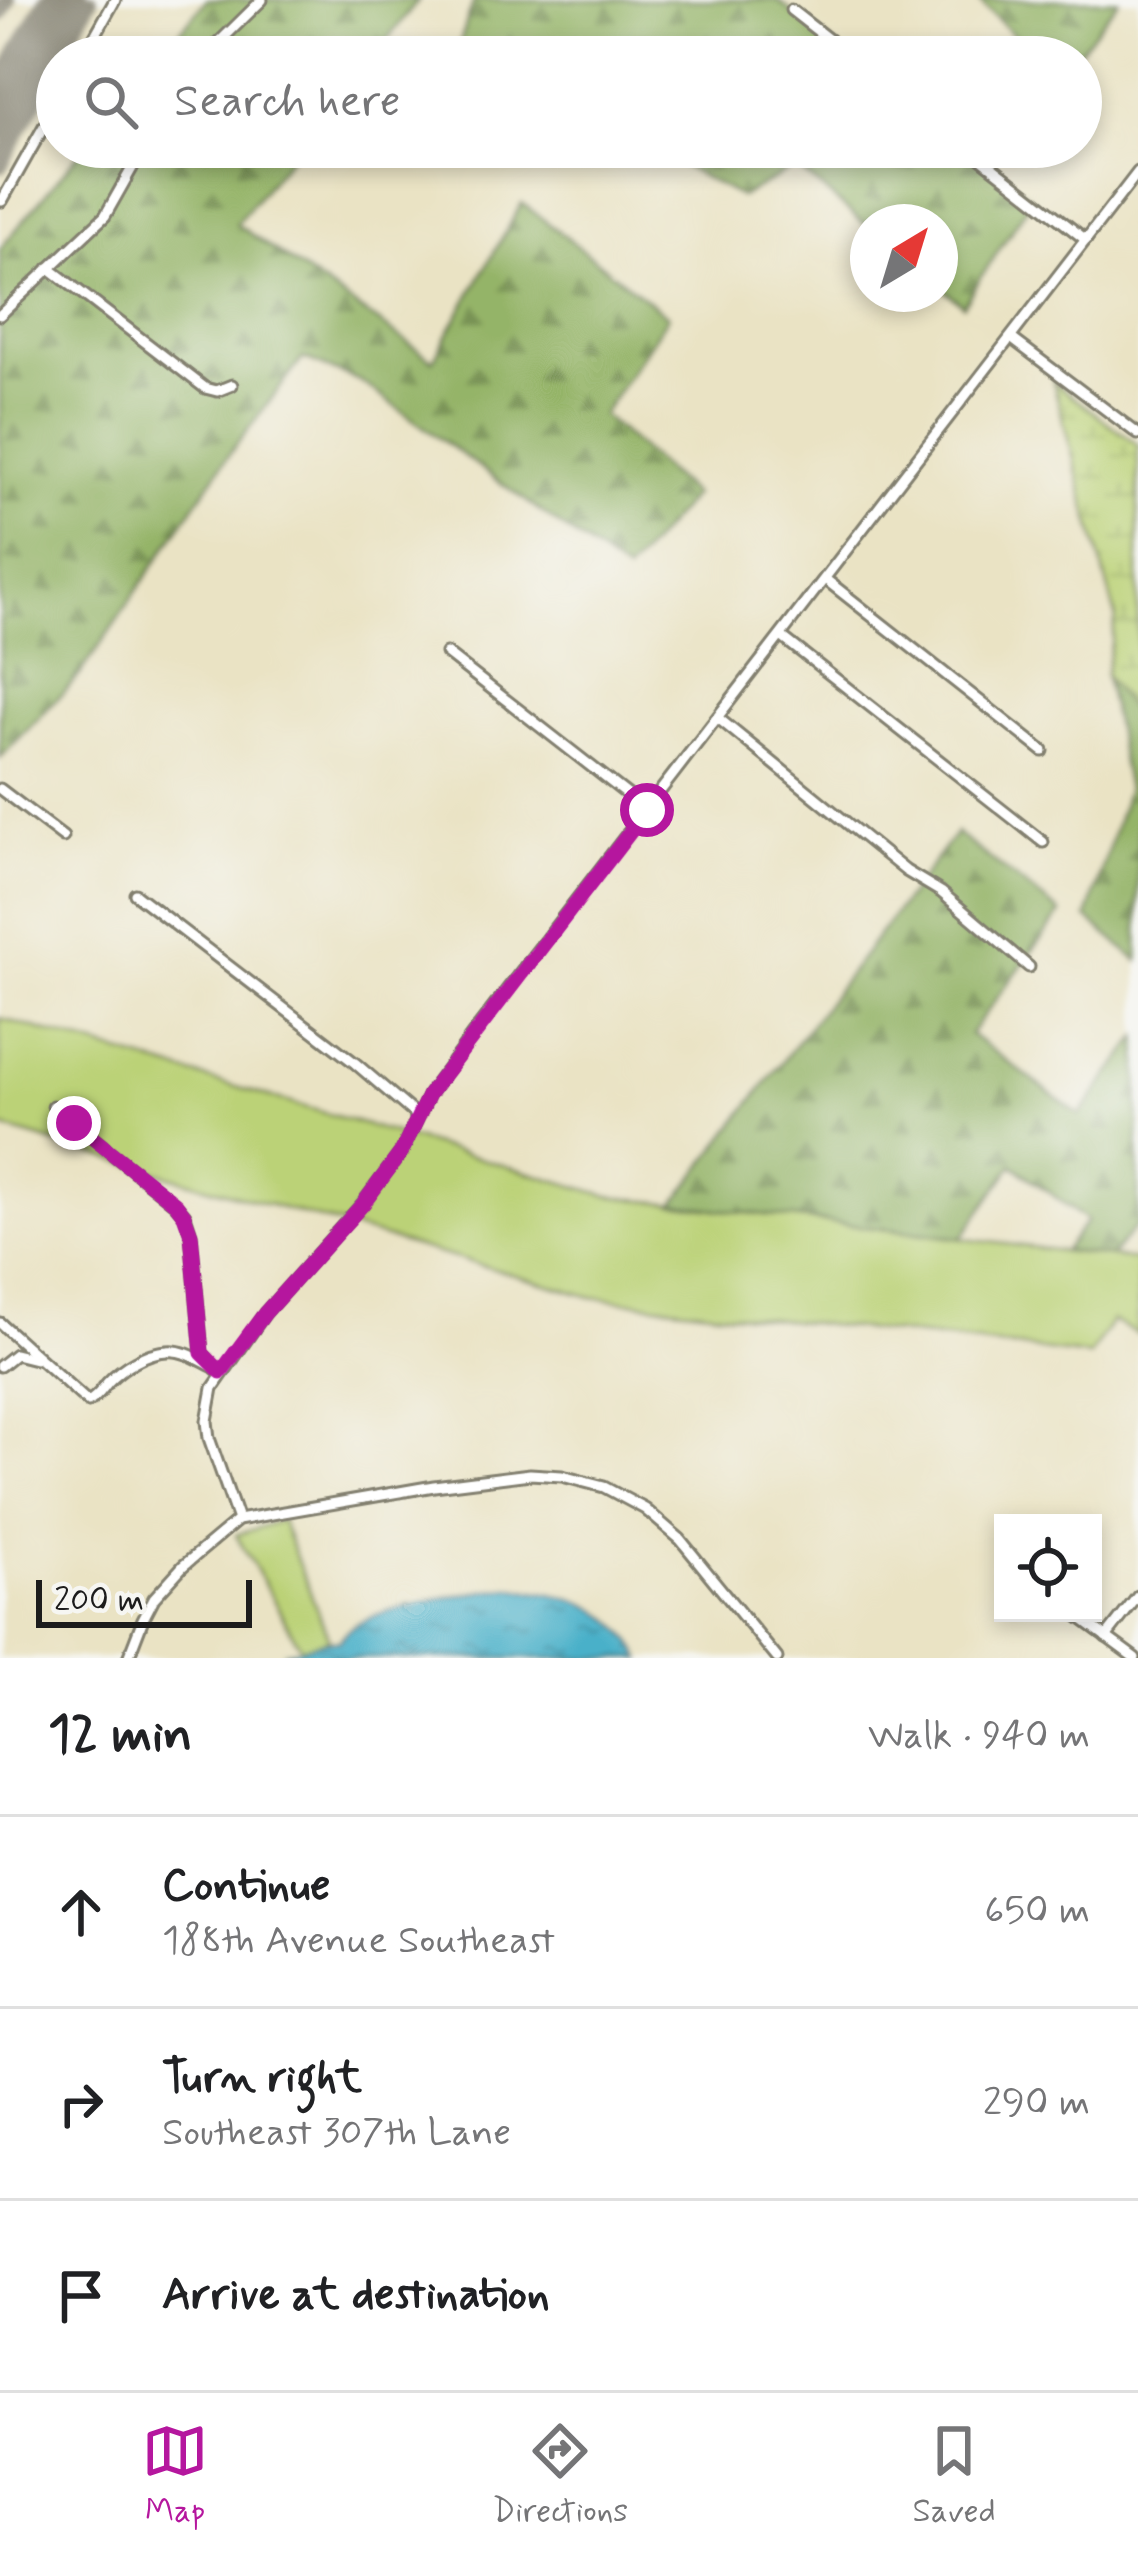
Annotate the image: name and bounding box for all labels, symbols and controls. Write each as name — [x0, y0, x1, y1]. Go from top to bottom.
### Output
search box — [36, 36, 1102, 168]
icon: search — [78, 69, 144, 135]
text: Search here — [174, 73, 401, 132]
north arrow — [850, 204, 958, 312]
route start — [620, 783, 674, 837]
route end — [47, 1096, 101, 1150]
map controls — [994, 1514, 1102, 1622]
button: locate — [994, 1514, 1102, 1622]
scale bar — [36, 1574, 252, 1627]
text: 200 m — [54, 1579, 144, 1623]
text: 12 min — [48, 1703, 192, 1769]
text: Walk · 940 m — [868, 1711, 1090, 1762]
text: Continue — [162, 1857, 330, 1916]
icon: ahead — [48, 1879, 114, 1945]
text: 650 m — [984, 1886, 1090, 1937]
text: 188th Avenue Southeast — [162, 1916, 555, 1967]
text: Turn right — [162, 2049, 362, 2108]
icon: right — [48, 2071, 114, 2137]
text: 290 m — [983, 2078, 1090, 2129]
text: Southeast 307th Lane — [162, 2108, 511, 2159]
icon: arrive — [48, 2263, 114, 2329]
text: Arrive at destination — [162, 2266, 550, 2325]
tab: Map — [142, 2418, 208, 2534]
tab: Directions — [492, 2418, 628, 2534]
tab: Saved — [912, 2418, 996, 2534]

